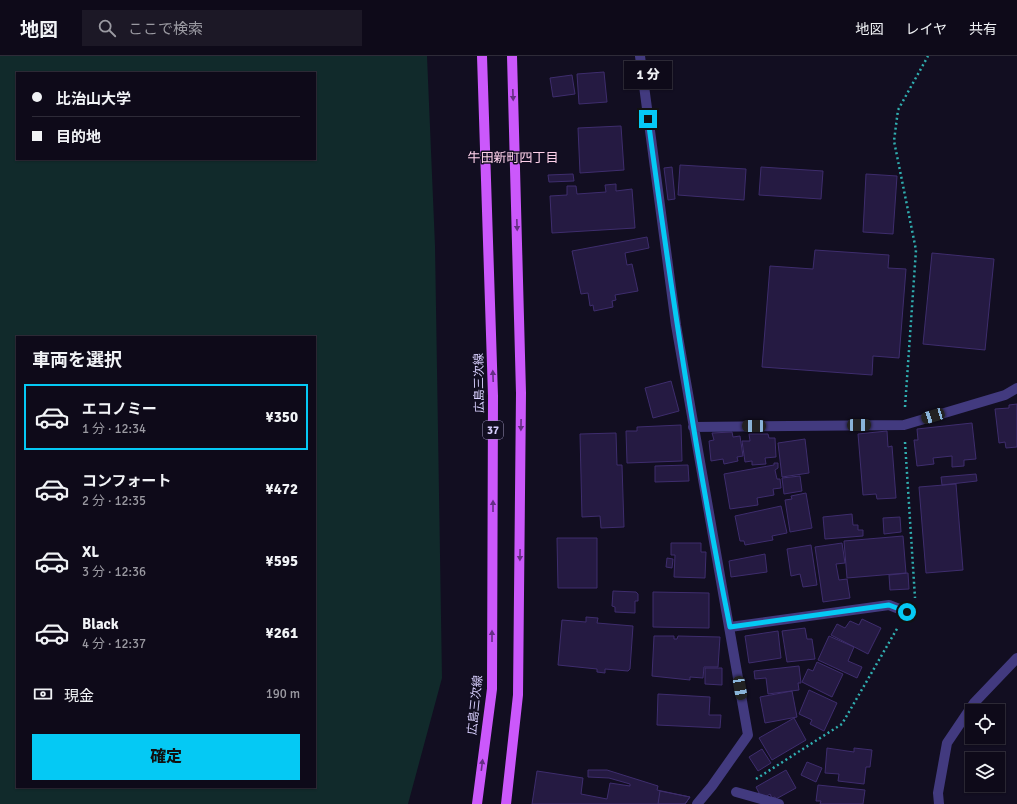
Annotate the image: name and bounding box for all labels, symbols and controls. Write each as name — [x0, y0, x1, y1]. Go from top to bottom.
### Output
search box — [82, 10, 362, 46]
icon: search — [96, 17, 118, 39]
text: 地図 — [20, 18, 58, 42]
text: ここで検索 — [128, 20, 203, 38]
text: 地図 — [855, 21, 883, 38]
text: レイヤ — [905, 21, 947, 38]
text: 共有 — [969, 21, 997, 38]
callout: 1 分 — [624, 61, 672, 89]
text: 1 分 — [637, 67, 659, 83]
one-way arrow — [510, 89, 516, 102]
text: 比治山大学 — [56, 90, 131, 108]
route end — [639, 110, 657, 128]
text: 目的地 — [56, 128, 101, 146]
district label: 牛田新町四丁目 — [467, 150, 559, 166]
one-way arrow — [514, 219, 520, 232]
text: 車両を選択 — [32, 349, 122, 371]
street label: 広島三次線 — [471, 353, 488, 413]
one-way arrow — [489, 370, 496, 382]
icon: car — [34, 399, 70, 435]
text: エコノミー — [82, 400, 157, 418]
car — [920, 407, 946, 425]
text: ¥350 — [266, 408, 298, 426]
one-way arrow — [518, 419, 524, 432]
car — [847, 419, 871, 431]
car — [742, 420, 766, 432]
text: 1 分 · 12:34 — [82, 421, 146, 437]
road number: 37 — [483, 421, 503, 439]
icon: car — [34, 471, 70, 507]
text: コンフォート — [82, 472, 172, 490]
text: ¥472 — [266, 480, 298, 498]
text: 2 分 · 12:35 — [82, 493, 146, 509]
one-way arrow — [490, 499, 496, 512]
icon: car — [34, 543, 70, 579]
text: XL — [82, 543, 99, 561]
one-way arrow — [517, 549, 523, 562]
text: ¥595 — [266, 552, 298, 570]
text: 3 分 · 12:36 — [82, 564, 146, 580]
route start — [898, 603, 916, 621]
icon: car — [34, 615, 70, 651]
text: Black — [82, 615, 119, 633]
text: ¥261 — [266, 624, 298, 642]
one-way arrow — [489, 629, 495, 642]
text: 4 分 · 12:37 — [82, 636, 146, 652]
street label: 広島三次線 — [465, 674, 486, 736]
car — [732, 675, 748, 701]
icon: cash — [32, 683, 54, 705]
text: 190 m — [266, 686, 300, 702]
text: 現金 — [64, 687, 94, 705]
map controls — [965, 704, 1005, 792]
button: locate — [965, 704, 1005, 744]
button: 確定 — [32, 734, 300, 780]
button: layers — [965, 752, 1005, 792]
one-way arrow — [479, 759, 485, 771]

